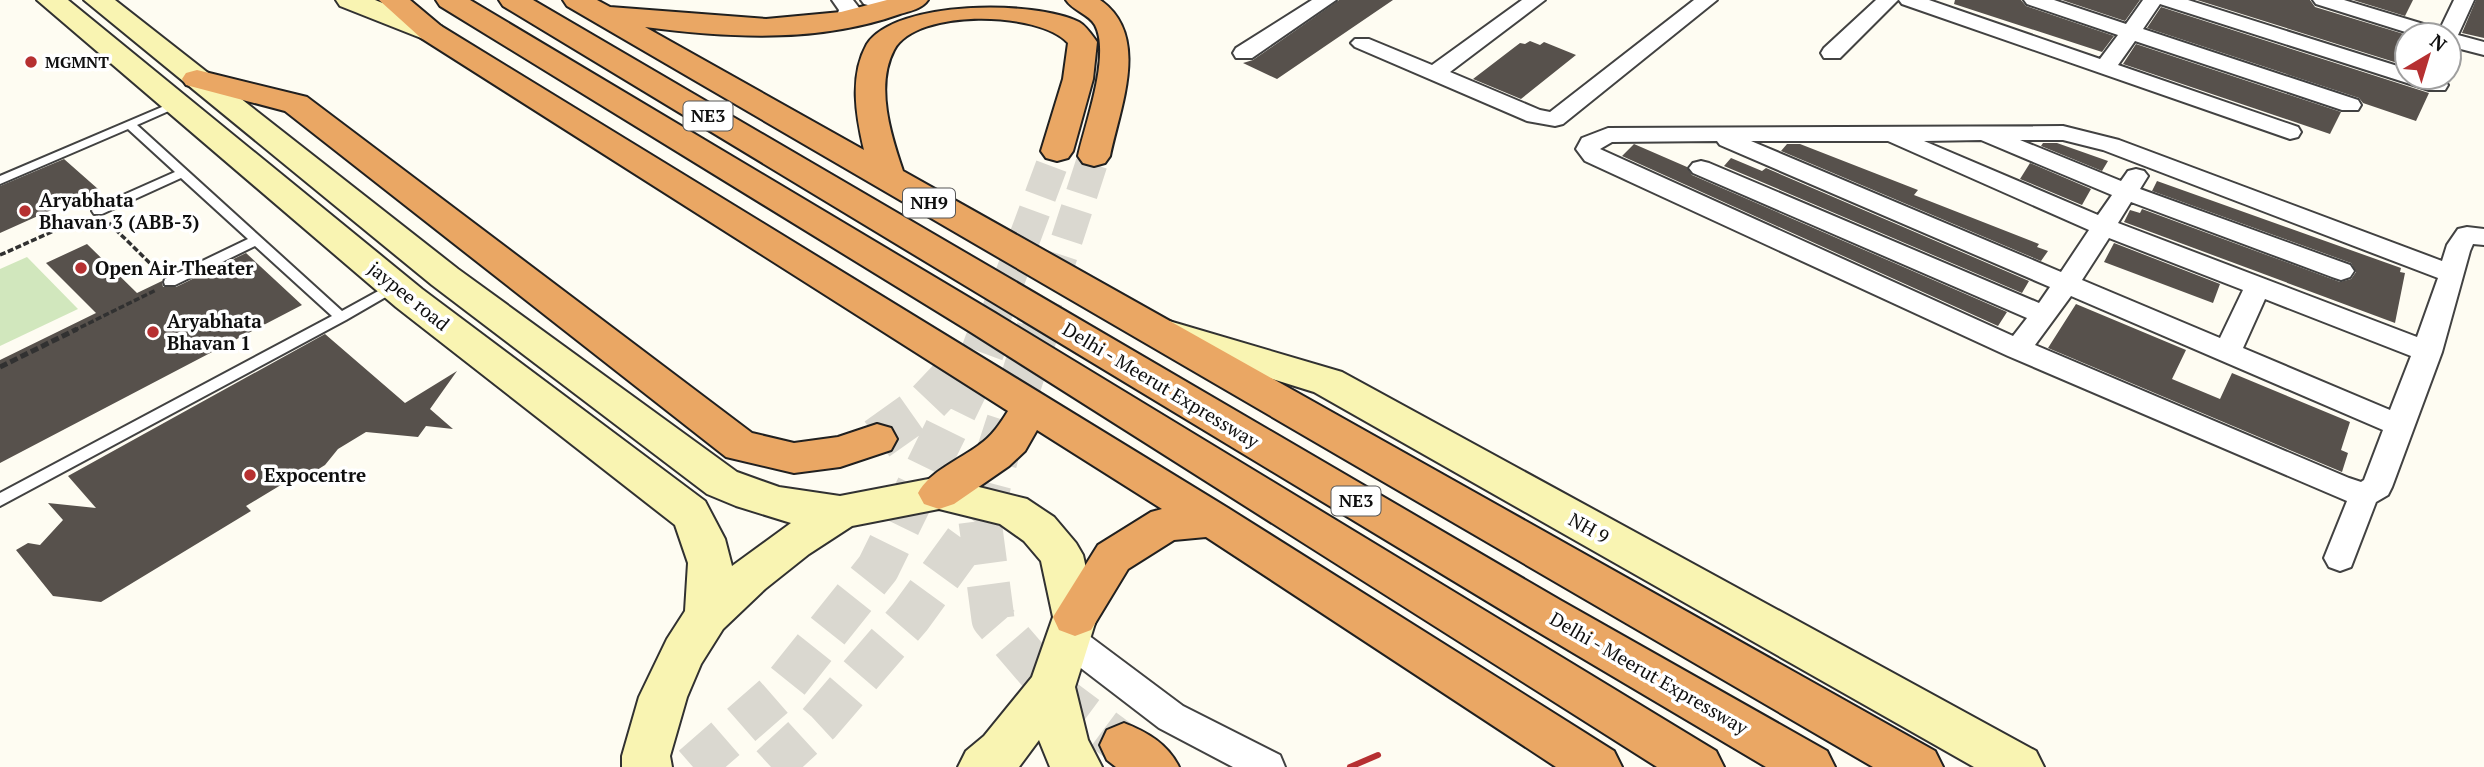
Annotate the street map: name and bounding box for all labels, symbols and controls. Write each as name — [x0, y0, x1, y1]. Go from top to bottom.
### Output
north arrow — [2393, 21, 2463, 91]
text: N — [2425, 28, 2453, 57]
place label: MGMNT — [45, 51, 109, 73]
marker: MGMNT — [23, 54, 39, 70]
road number: NE3 — [684, 102, 732, 131]
place label: Aryabhata Bhavan 3 (ABB-3) — [39, 187, 200, 234]
road number: NH9 — [903, 188, 955, 218]
marker: Aryabhata Bhavan 3 (ABB-3) — [17, 203, 33, 219]
place label: Open Air Theater — [95, 255, 254, 280]
street label: jaypee road — [364, 255, 455, 336]
marker: Open Air Theater — [73, 260, 89, 276]
place label: Aryabhata Bhavan 1 — [167, 308, 262, 355]
street label: Delhi - Meerut Expressway — [1058, 316, 1264, 453]
marker: Aryabhata Bhavan 1 — [145, 324, 161, 340]
place label: Expocentre — [264, 462, 366, 487]
marker: Expocentre — [242, 467, 258, 483]
road number: NE3 — [1332, 486, 1380, 516]
street label: NH 9 — [1565, 506, 1614, 549]
street label: Delhi - Meerut Expressway — [1546, 606, 1753, 740]

